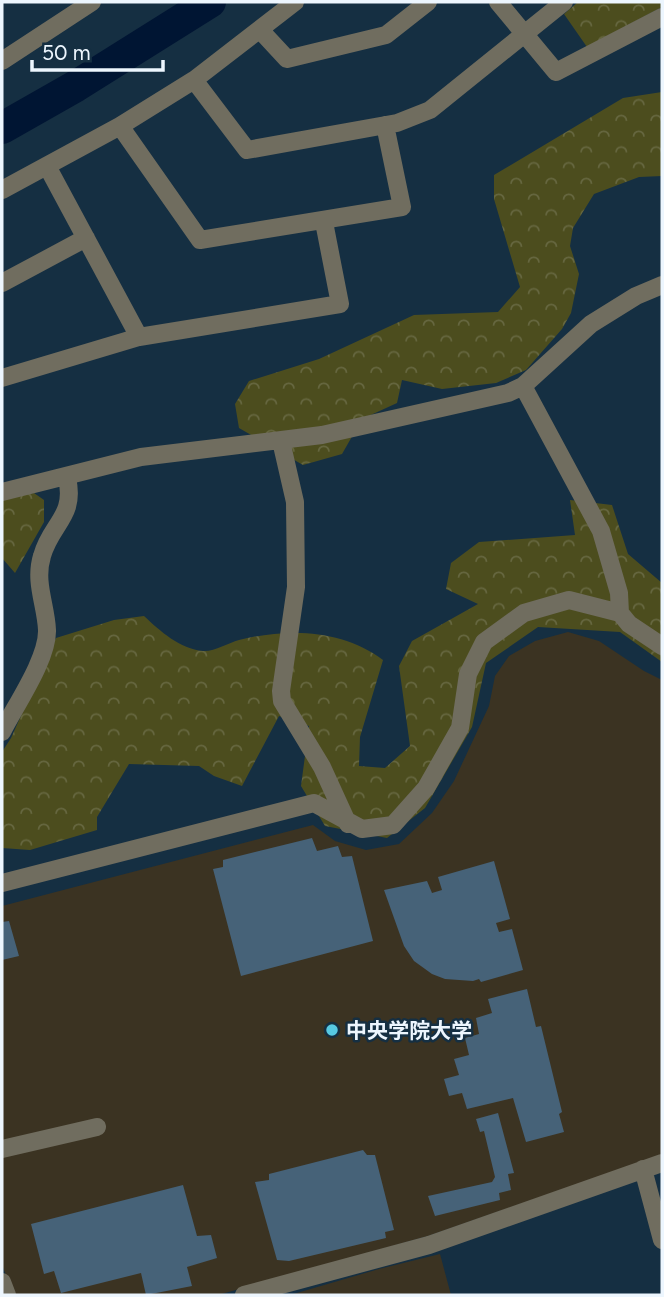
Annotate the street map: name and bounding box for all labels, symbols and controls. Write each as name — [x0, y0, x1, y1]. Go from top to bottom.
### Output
scale bar — [32, 28, 163, 72]
text: 50 m — [42, 40, 91, 65]
place label: 中央学院大学 — [346, 1018, 472, 1043]
marker: 中央学院大学 — [324, 1022, 340, 1038]

